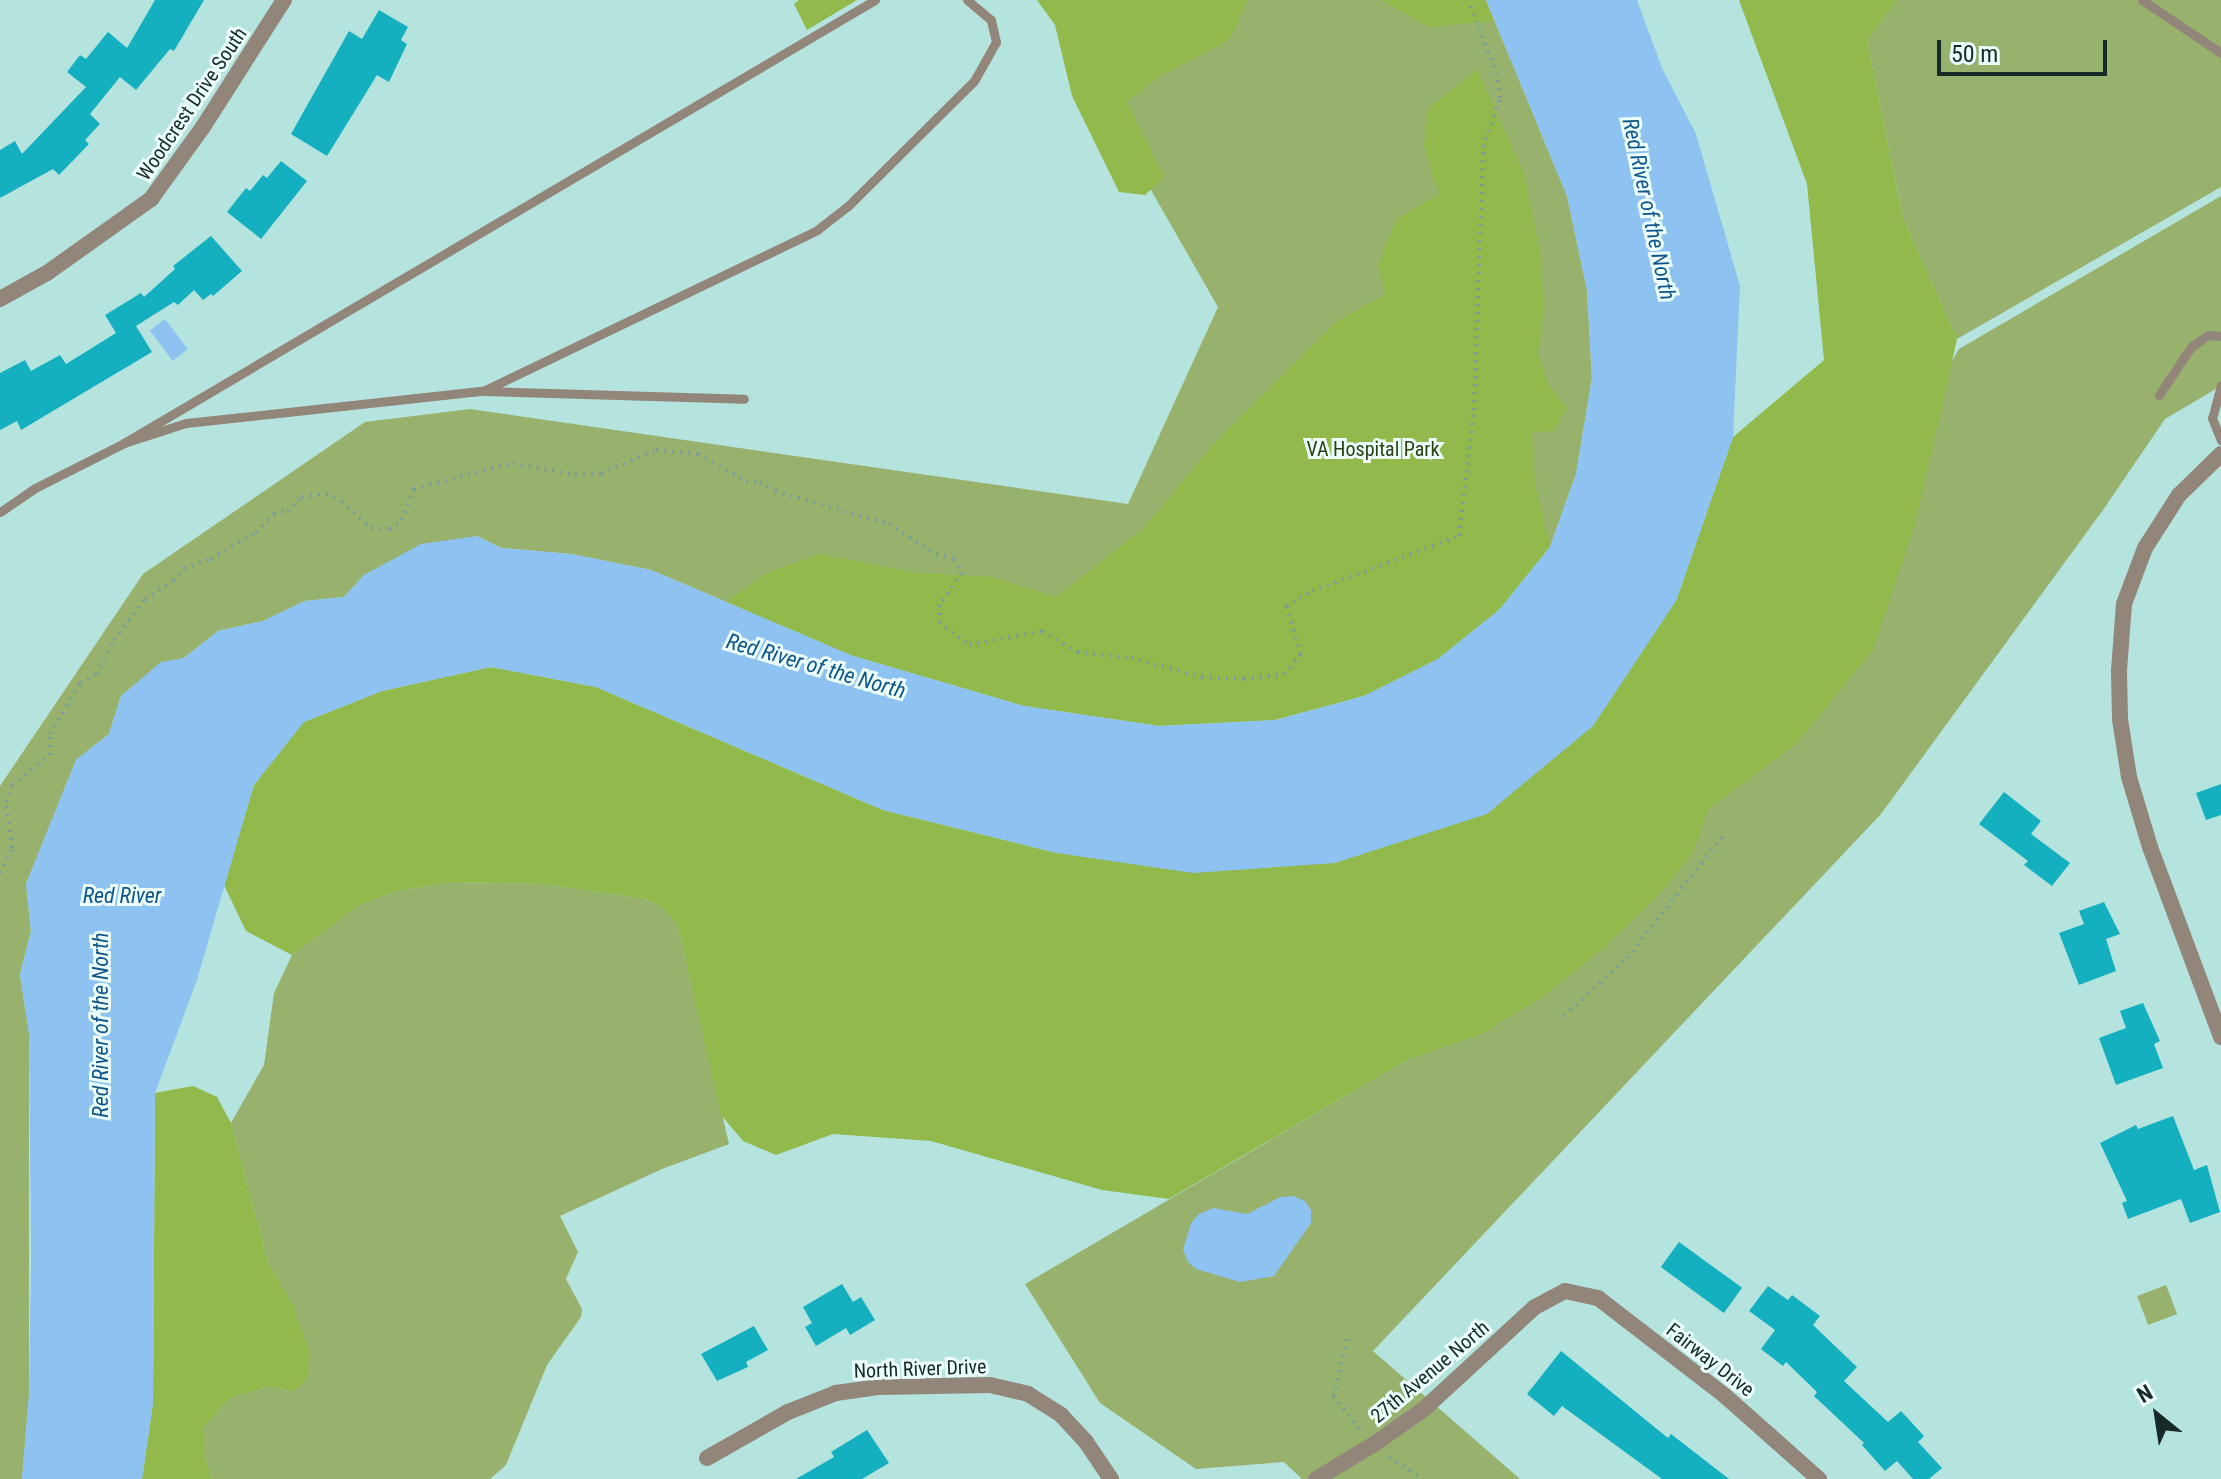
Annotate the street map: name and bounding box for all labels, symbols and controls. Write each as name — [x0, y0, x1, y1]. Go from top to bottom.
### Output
street label: Woodcrest Drive South — [132, 23, 252, 185]
scale bar — [1941, 24, 2111, 74]
text: 50 m — [1951, 40, 1998, 68]
water label: Red River of the North — [1617, 116, 1681, 302]
park label: VA Hospital Park — [1307, 437, 1439, 461]
water label: Red River of the North — [723, 628, 909, 704]
water label: Red River — [83, 883, 161, 909]
water label: Red River of the North — [88, 932, 114, 1118]
street label: 27th Avenue North — [1366, 1316, 1494, 1428]
street label: Fairway Drive — [1661, 1318, 1759, 1402]
street label: North River Drive — [853, 1355, 987, 1383]
north arrow — [2117, 1375, 2197, 1455]
text: N — [2133, 1380, 2157, 1408]

